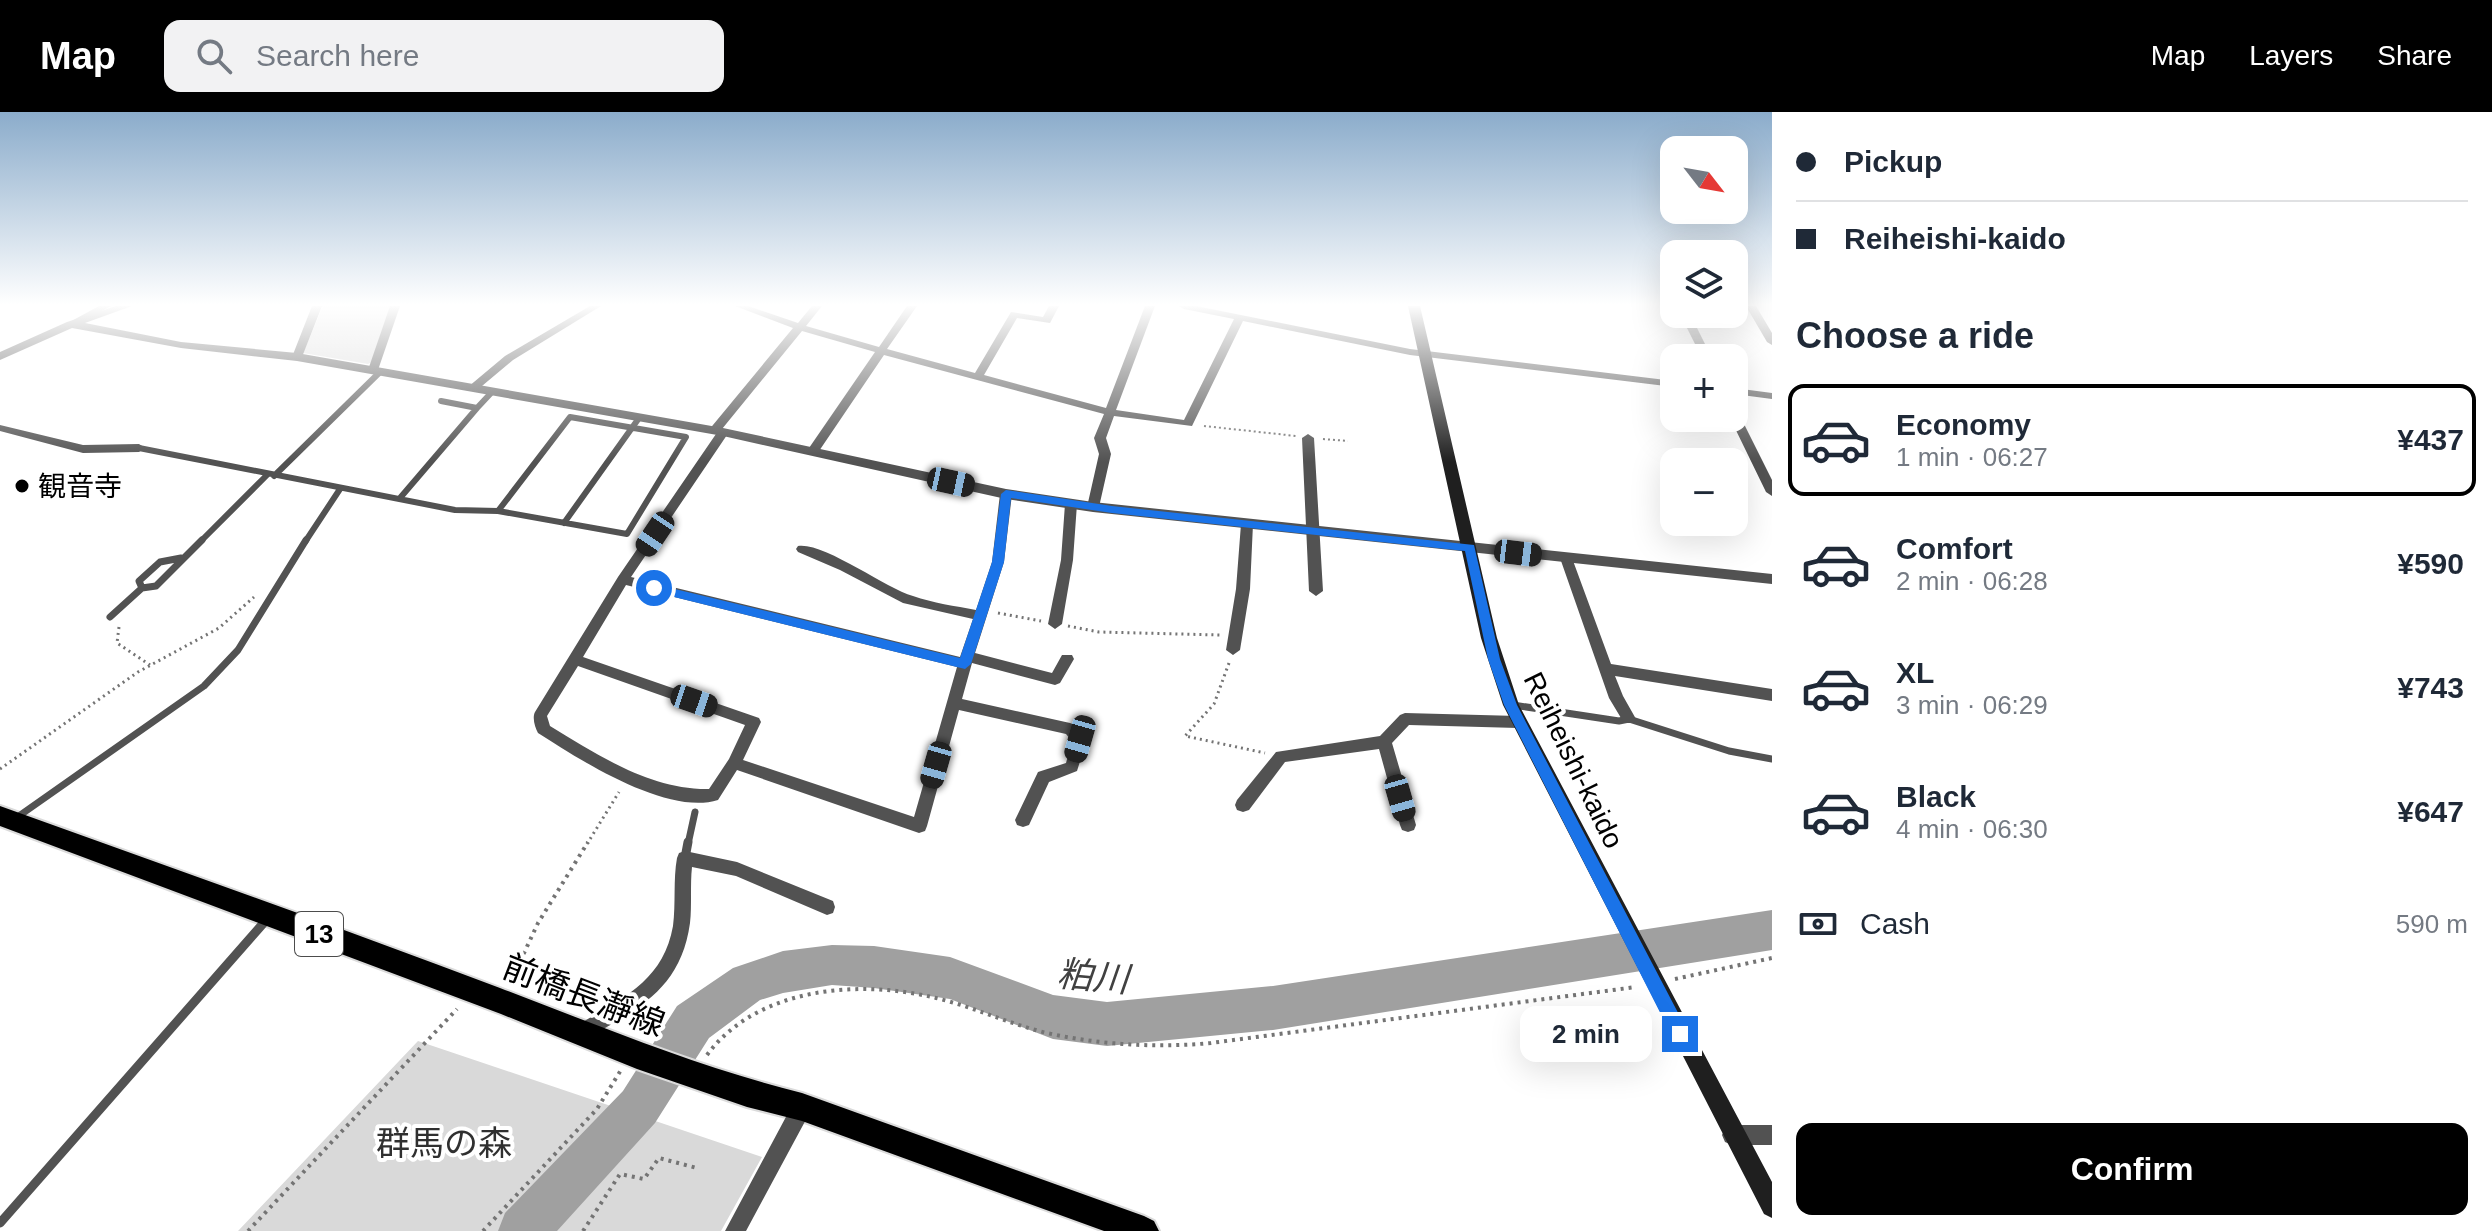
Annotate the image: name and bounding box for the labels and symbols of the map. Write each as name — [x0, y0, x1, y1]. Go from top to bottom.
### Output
north arrow — [1660, 136, 1748, 224]
car — [925, 465, 977, 499]
place label: 観音寺 — [38, 471, 122, 502]
marker: 観音寺 — [13, 477, 31, 495]
car — [632, 507, 678, 561]
car — [1493, 538, 1543, 568]
route start — [636, 570, 672, 606]
street label: Reiheishi-kaido — [1518, 667, 1629, 853]
car — [667, 682, 721, 720]
car — [1062, 713, 1098, 765]
car — [918, 739, 954, 791]
car — [1382, 772, 1418, 824]
road number: 13 — [295, 912, 343, 956]
street label: 前橋長瀞線 — [498, 947, 670, 1043]
water label: 粕川 — [1055, 953, 1135, 1000]
callout: 2 min — [1520, 1006, 1652, 1062]
route end — [1662, 1016, 1698, 1052]
park label: 群馬の森 — [376, 1124, 512, 1162]

